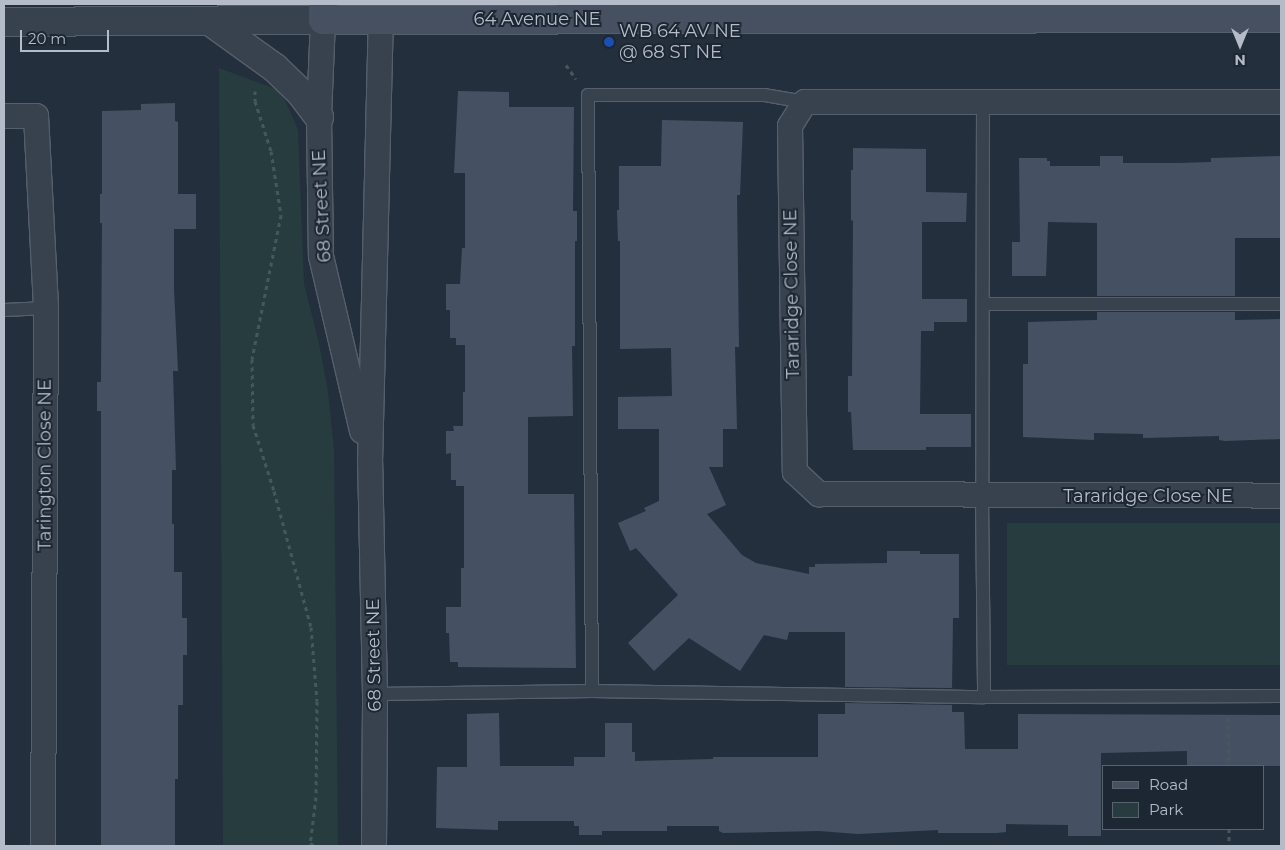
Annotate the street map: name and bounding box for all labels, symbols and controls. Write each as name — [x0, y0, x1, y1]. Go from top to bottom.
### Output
street label: 64 Avenue NE — [474, 8, 600, 30]
scale bar — [22, 20, 111, 52]
north arrow — [1215, 20, 1265, 70]
place label: WB 64 AV NE @ 68 ST NE — [619, 21, 741, 64]
text: 20 m — [28, 29, 66, 48]
marker: WB 64 AV NE @ 68 ST NE — [603, 36, 615, 48]
text: N — [1234, 51, 1246, 69]
street label: 68 Street NE — [308, 149, 336, 263]
street label: Tararidge Close NE — [780, 209, 804, 379]
street label: Tarington Close NE — [34, 379, 56, 551]
street label: Tararidge Close NE — [1063, 485, 1233, 507]
street label: 68 Street NE — [362, 598, 386, 712]
legend — [1102, 765, 1265, 830]
text: Road — [1149, 775, 1188, 794]
text: Park — [1149, 800, 1183, 819]

